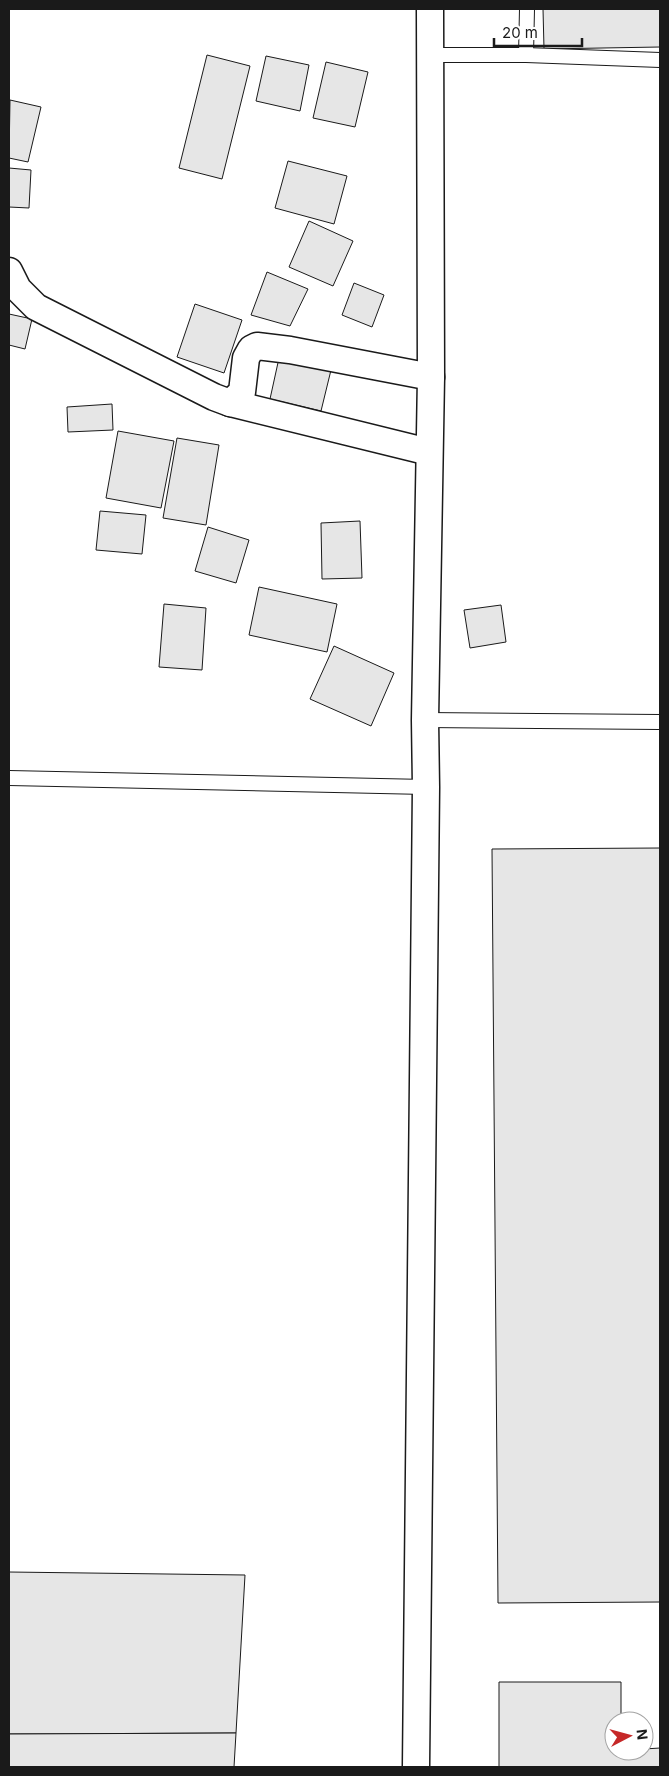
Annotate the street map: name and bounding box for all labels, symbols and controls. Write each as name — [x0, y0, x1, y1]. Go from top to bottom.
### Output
scale bar — [494, 15, 582, 47]
text: 20 m — [502, 23, 538, 42]
north arrow — [604, 1711, 654, 1761]
text: N — [633, 1728, 651, 1741]

